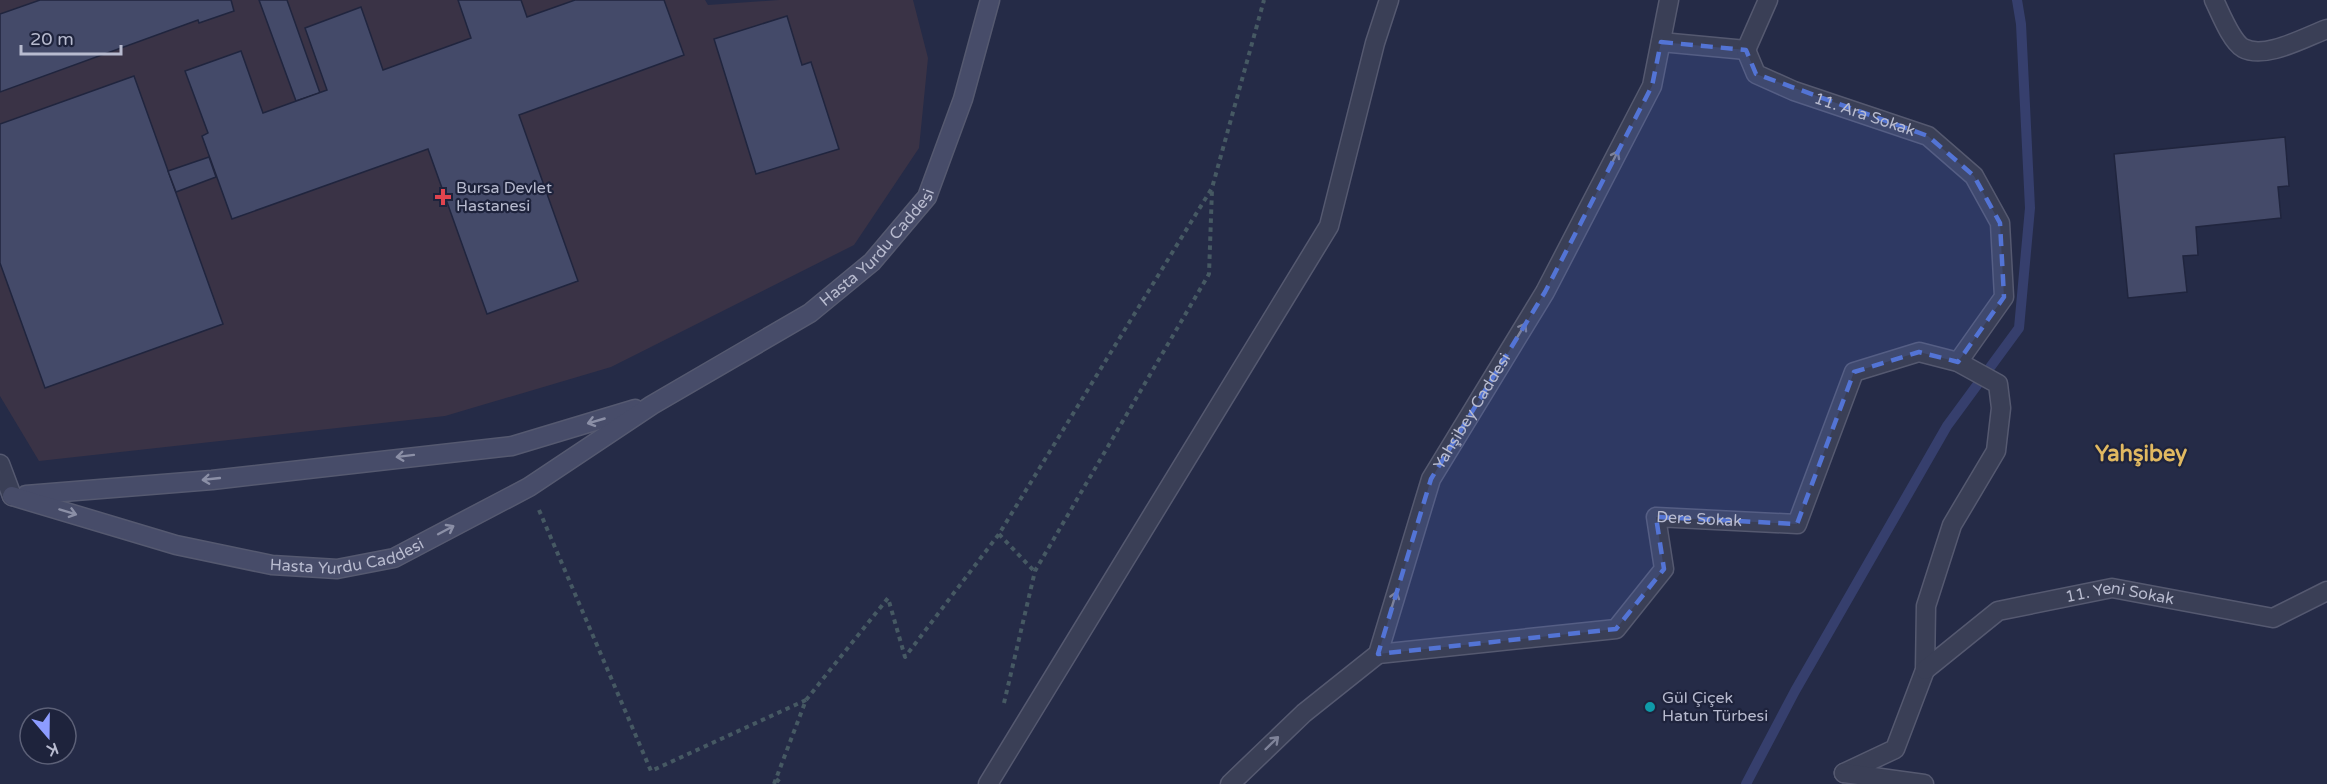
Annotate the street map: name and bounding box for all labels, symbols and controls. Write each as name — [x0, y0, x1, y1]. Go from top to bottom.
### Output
scale bar — [21, 18, 122, 56]
text: 20 m — [30, 28, 74, 50]
street label: 11. Ara Sokak — [1811, 88, 1918, 141]
one-way arrow — [1608, 151, 1620, 168]
place label: Bursa Devlet Hastanesi — [456, 178, 552, 216]
street label: Hasta Yurdu Caddesi — [816, 186, 939, 311]
marker: Bursa Devlet Hastanesi — [434, 188, 452, 206]
one-way arrow — [1516, 323, 1528, 340]
street label: Yahşibey Caddesi — [1429, 350, 1515, 473]
one-way arrow — [587, 416, 606, 427]
district label: Yahşibey — [2095, 441, 2187, 467]
one-way arrow — [395, 451, 415, 462]
one-way arrow — [202, 474, 222, 485]
street label: Dere Sokak — [1656, 507, 1743, 531]
one-way arrow — [58, 508, 77, 519]
one-way arrow — [437, 524, 455, 536]
street label: Hasta Yurdu Caddesi — [269, 534, 427, 579]
street label: 11. Yeni Sokak — [2064, 578, 2176, 609]
one-way arrow — [1389, 591, 1400, 610]
place label: Gül Çiçek Hatun Türbesi — [1662, 688, 1768, 726]
marker: Gül Çiçek Hatun Türbesi — [1643, 700, 1657, 714]
north arrow — [18, 706, 78, 766]
one-way arrow — [1265, 736, 1280, 751]
text: K — [44, 738, 61, 760]

